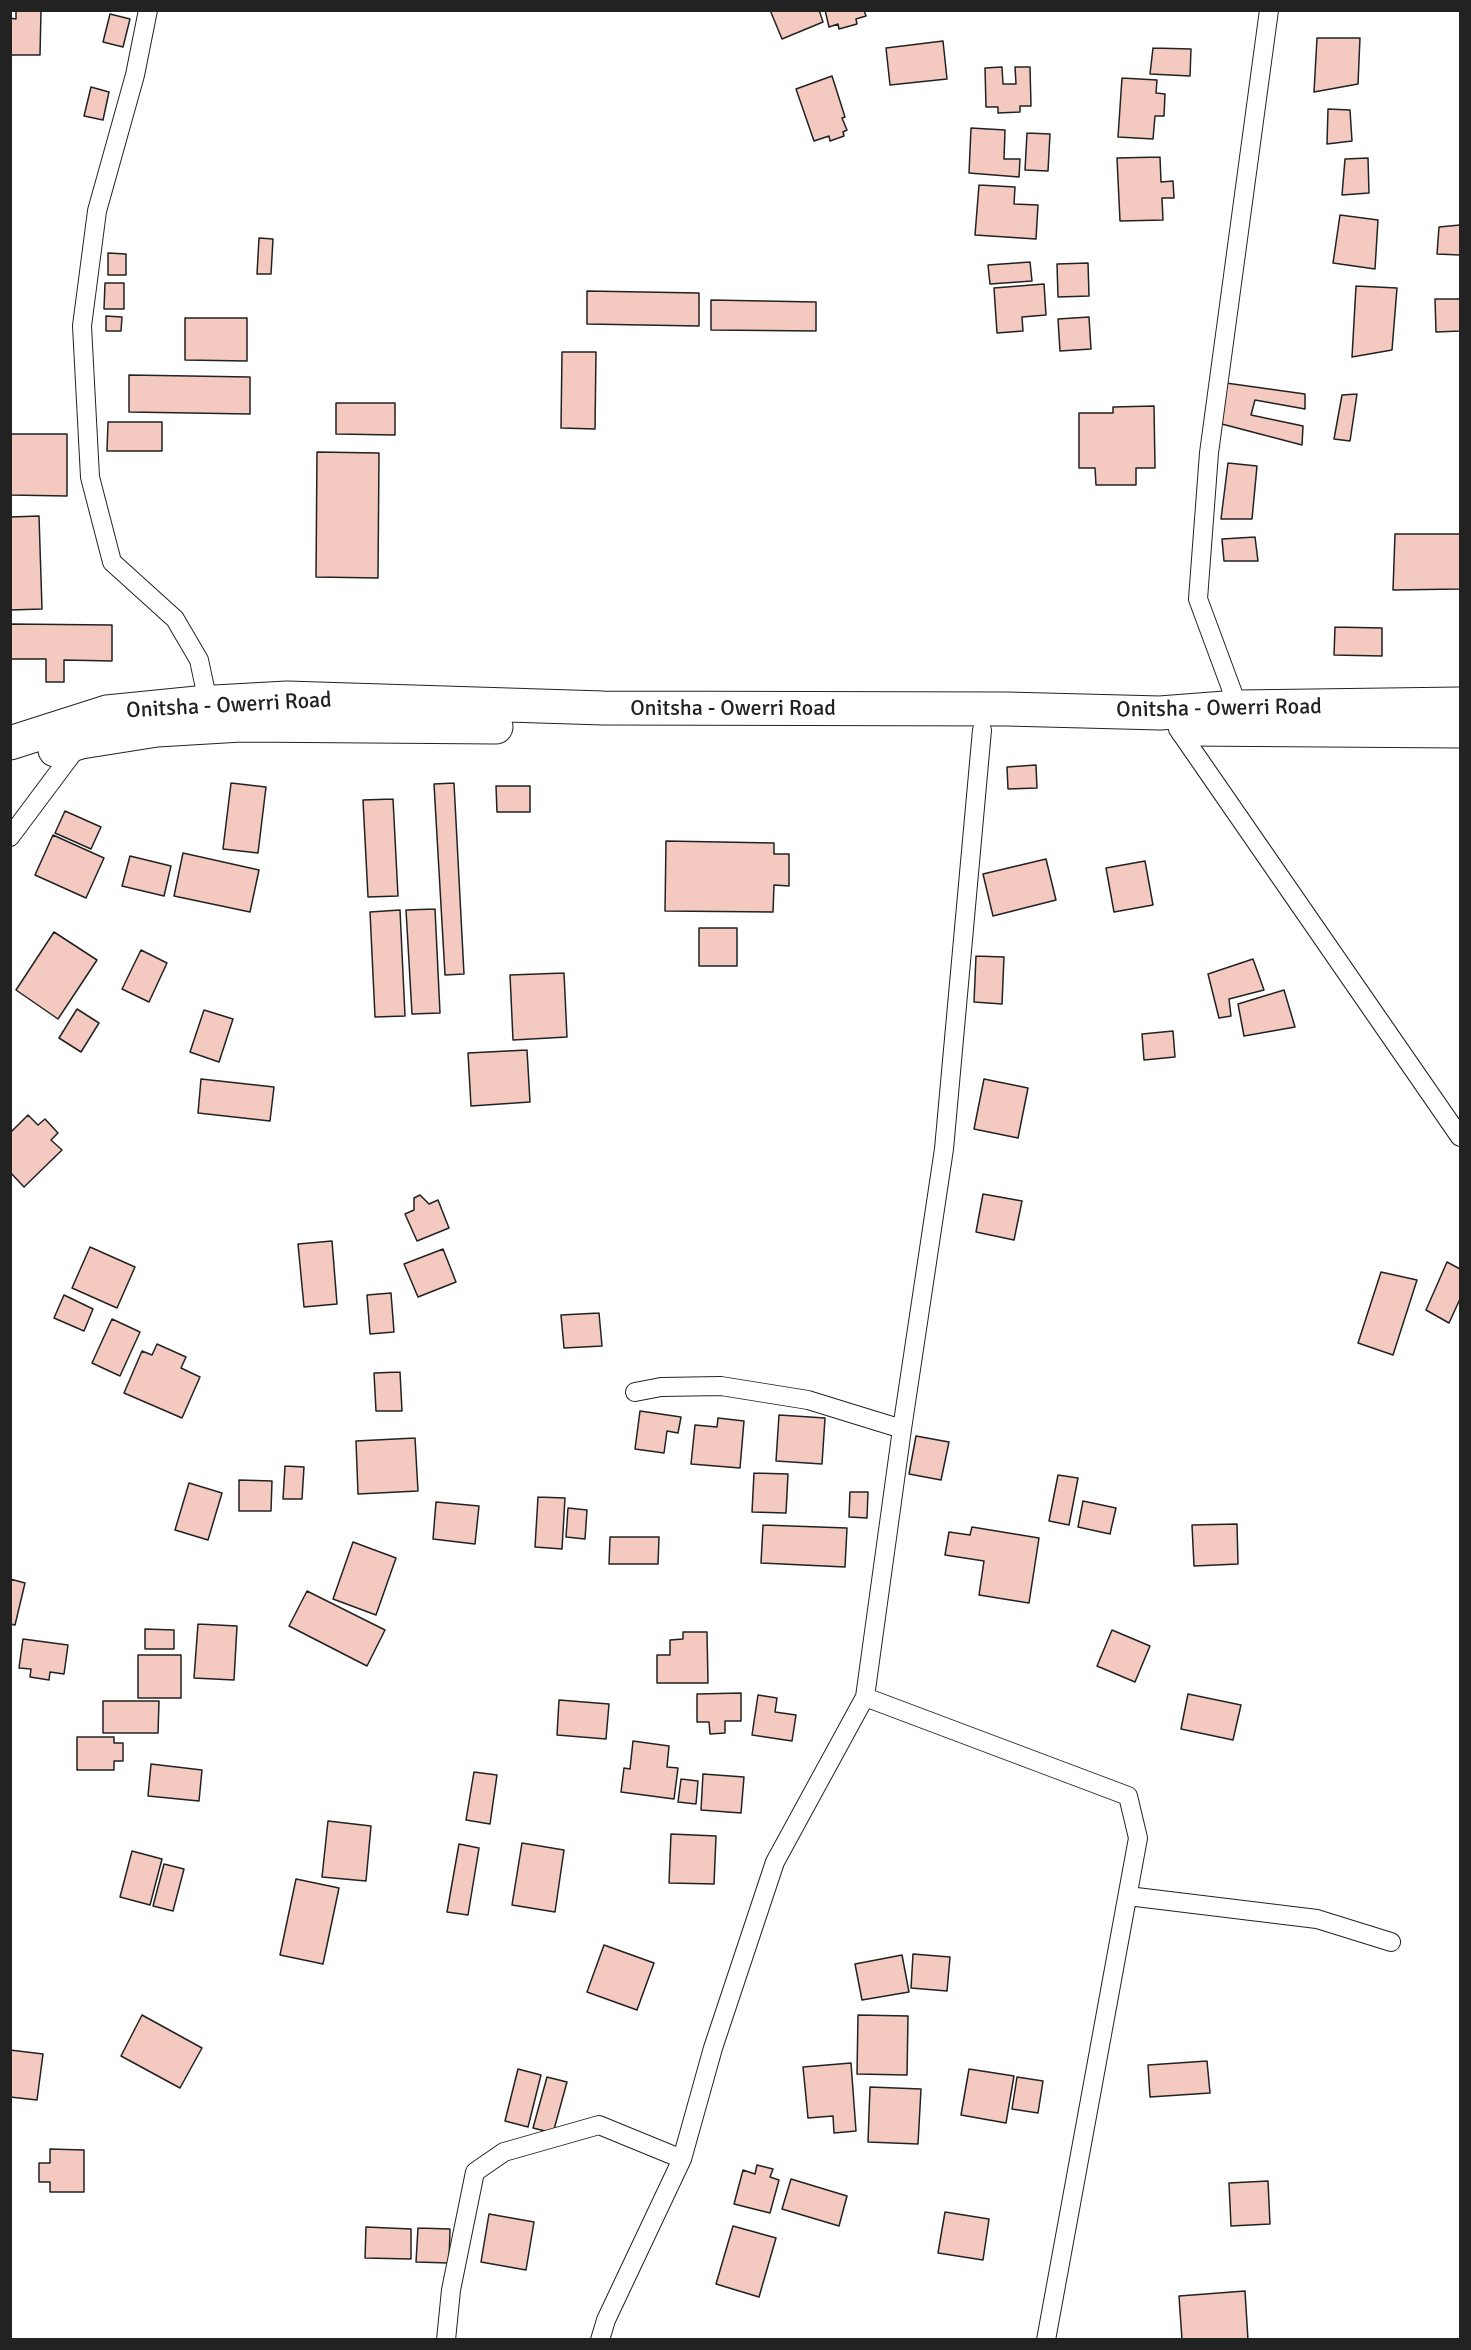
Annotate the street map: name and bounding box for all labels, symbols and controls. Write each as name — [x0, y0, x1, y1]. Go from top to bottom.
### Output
street label: Onitsha - Owerri Road — [126, 687, 332, 725]
street label: Onitsha - Owerri Road — [1116, 694, 1322, 724]
street label: Onitsha - Owerri Road — [630, 696, 836, 722]

